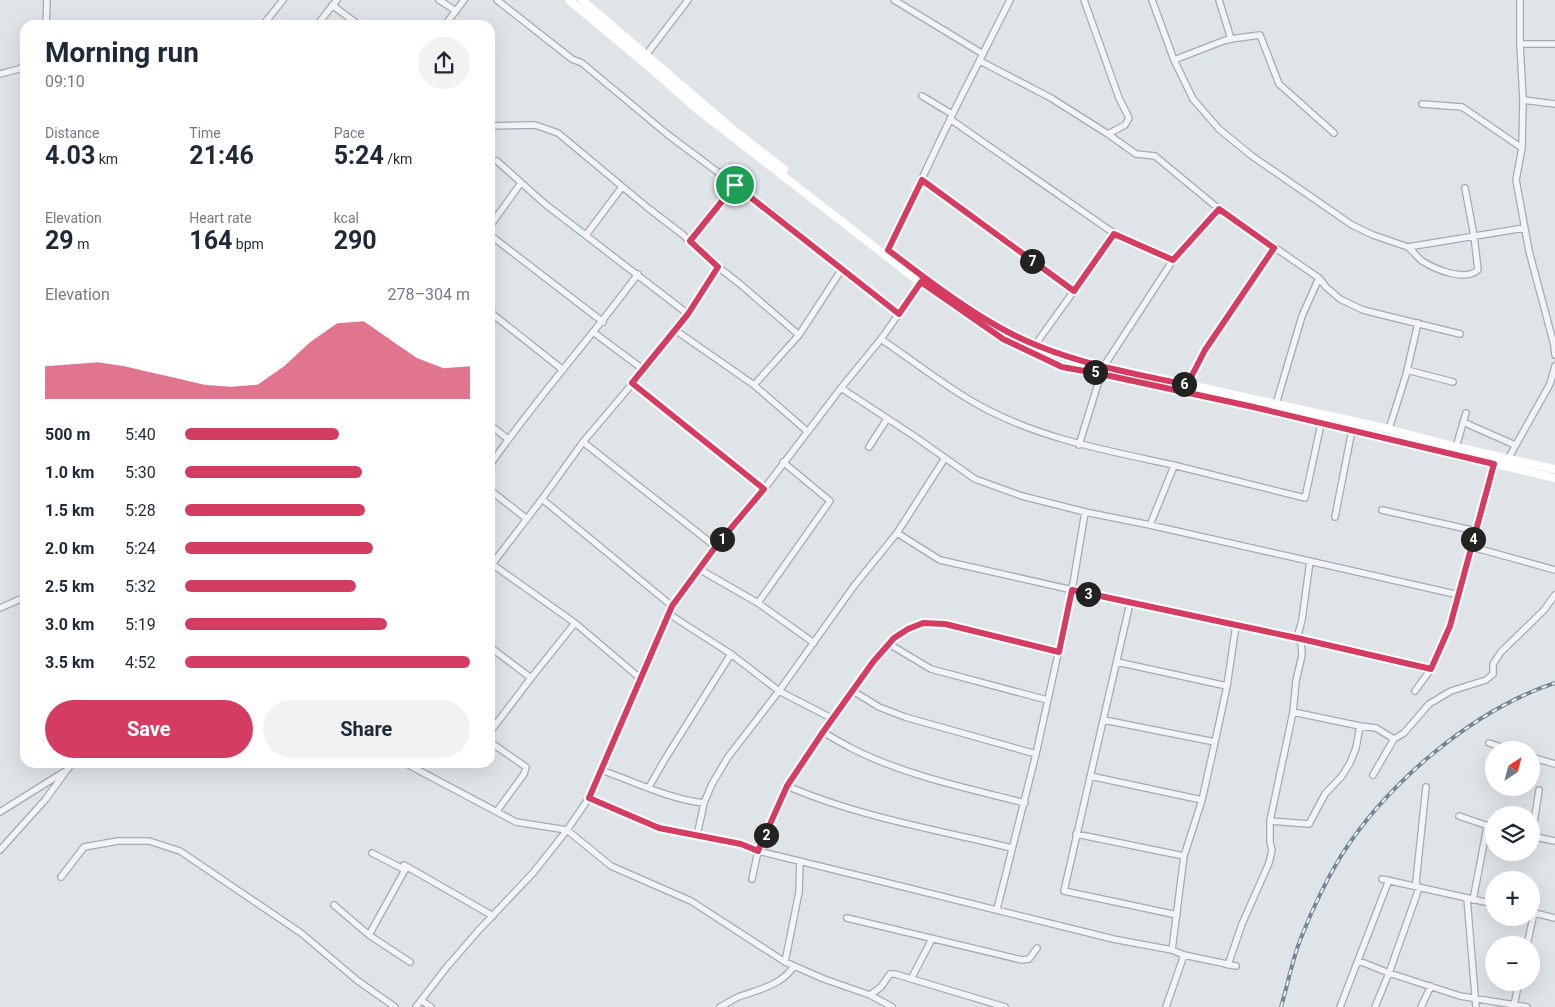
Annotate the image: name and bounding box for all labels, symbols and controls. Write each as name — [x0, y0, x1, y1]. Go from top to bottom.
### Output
text: Morning run — [45, 36, 199, 69]
button: share — [418, 37, 470, 89]
text: 09:10 — [45, 72, 85, 91]
text: Distance — [45, 125, 100, 141]
text: Time — [189, 125, 221, 141]
text: Pace — [334, 125, 365, 141]
text: 4.03 — [45, 141, 95, 170]
text: 21:46 — [189, 141, 254, 170]
text: 5:24 — [334, 141, 384, 170]
text: km — [95, 151, 118, 167]
text: /km — [384, 151, 412, 167]
pin — [714, 164, 756, 206]
icon: arrive — [721, 171, 749, 199]
text: Elevation — [45, 210, 102, 226]
text: Heart rate — [189, 210, 252, 226]
text: kcal — [334, 210, 359, 226]
text: 29 — [45, 226, 74, 255]
text: 164 — [189, 226, 232, 255]
text: 290 — [334, 226, 377, 255]
text: m — [74, 236, 89, 252]
text: bpm — [232, 236, 264, 252]
pin: 7 — [1020, 248, 1044, 274]
text: 7 — [1028, 253, 1037, 269]
text: Elevation — [45, 285, 110, 304]
text: 278–304 m — [388, 285, 470, 304]
pin: 5 — [1082, 360, 1108, 384]
text: 5 — [1091, 364, 1100, 380]
pin: 6 — [1172, 372, 1196, 396]
text: 6 — [1180, 376, 1189, 392]
text: 500 m — [45, 425, 90, 444]
text: 5:40 — [125, 425, 156, 444]
text: 1.0 km — [45, 463, 94, 482]
text: 5:30 — [125, 463, 156, 482]
text: 1.5 km — [45, 501, 94, 520]
text: 5:28 — [125, 501, 156, 520]
pin: 1 — [710, 526, 734, 552]
pin: 4 — [1460, 526, 1486, 552]
text: 1 — [718, 531, 727, 547]
text: 4 — [1469, 531, 1478, 547]
text: 2.0 km — [45, 539, 94, 558]
text: 5:24 — [125, 539, 156, 558]
text: 2.5 km — [45, 577, 94, 596]
text: 5:32 — [125, 577, 156, 596]
pin: 3 — [1076, 582, 1100, 606]
text: 3 — [1084, 586, 1093, 602]
text: 3.0 km — [45, 615, 94, 634]
text: 5:19 — [125, 615, 156, 634]
text: 3.5 km — [45, 653, 94, 672]
text: 4:52 — [125, 653, 156, 672]
button: Save — [45, 700, 253, 758]
button: Share — [263, 700, 470, 758]
north arrow — [1485, 741, 1540, 796]
map controls — [1485, 741, 1540, 991]
button: layers — [1485, 806, 1540, 861]
pin: 2 — [754, 822, 778, 848]
text: 2 — [762, 827, 771, 843]
button: + — [1485, 871, 1540, 926]
button: − — [1485, 936, 1540, 991]

